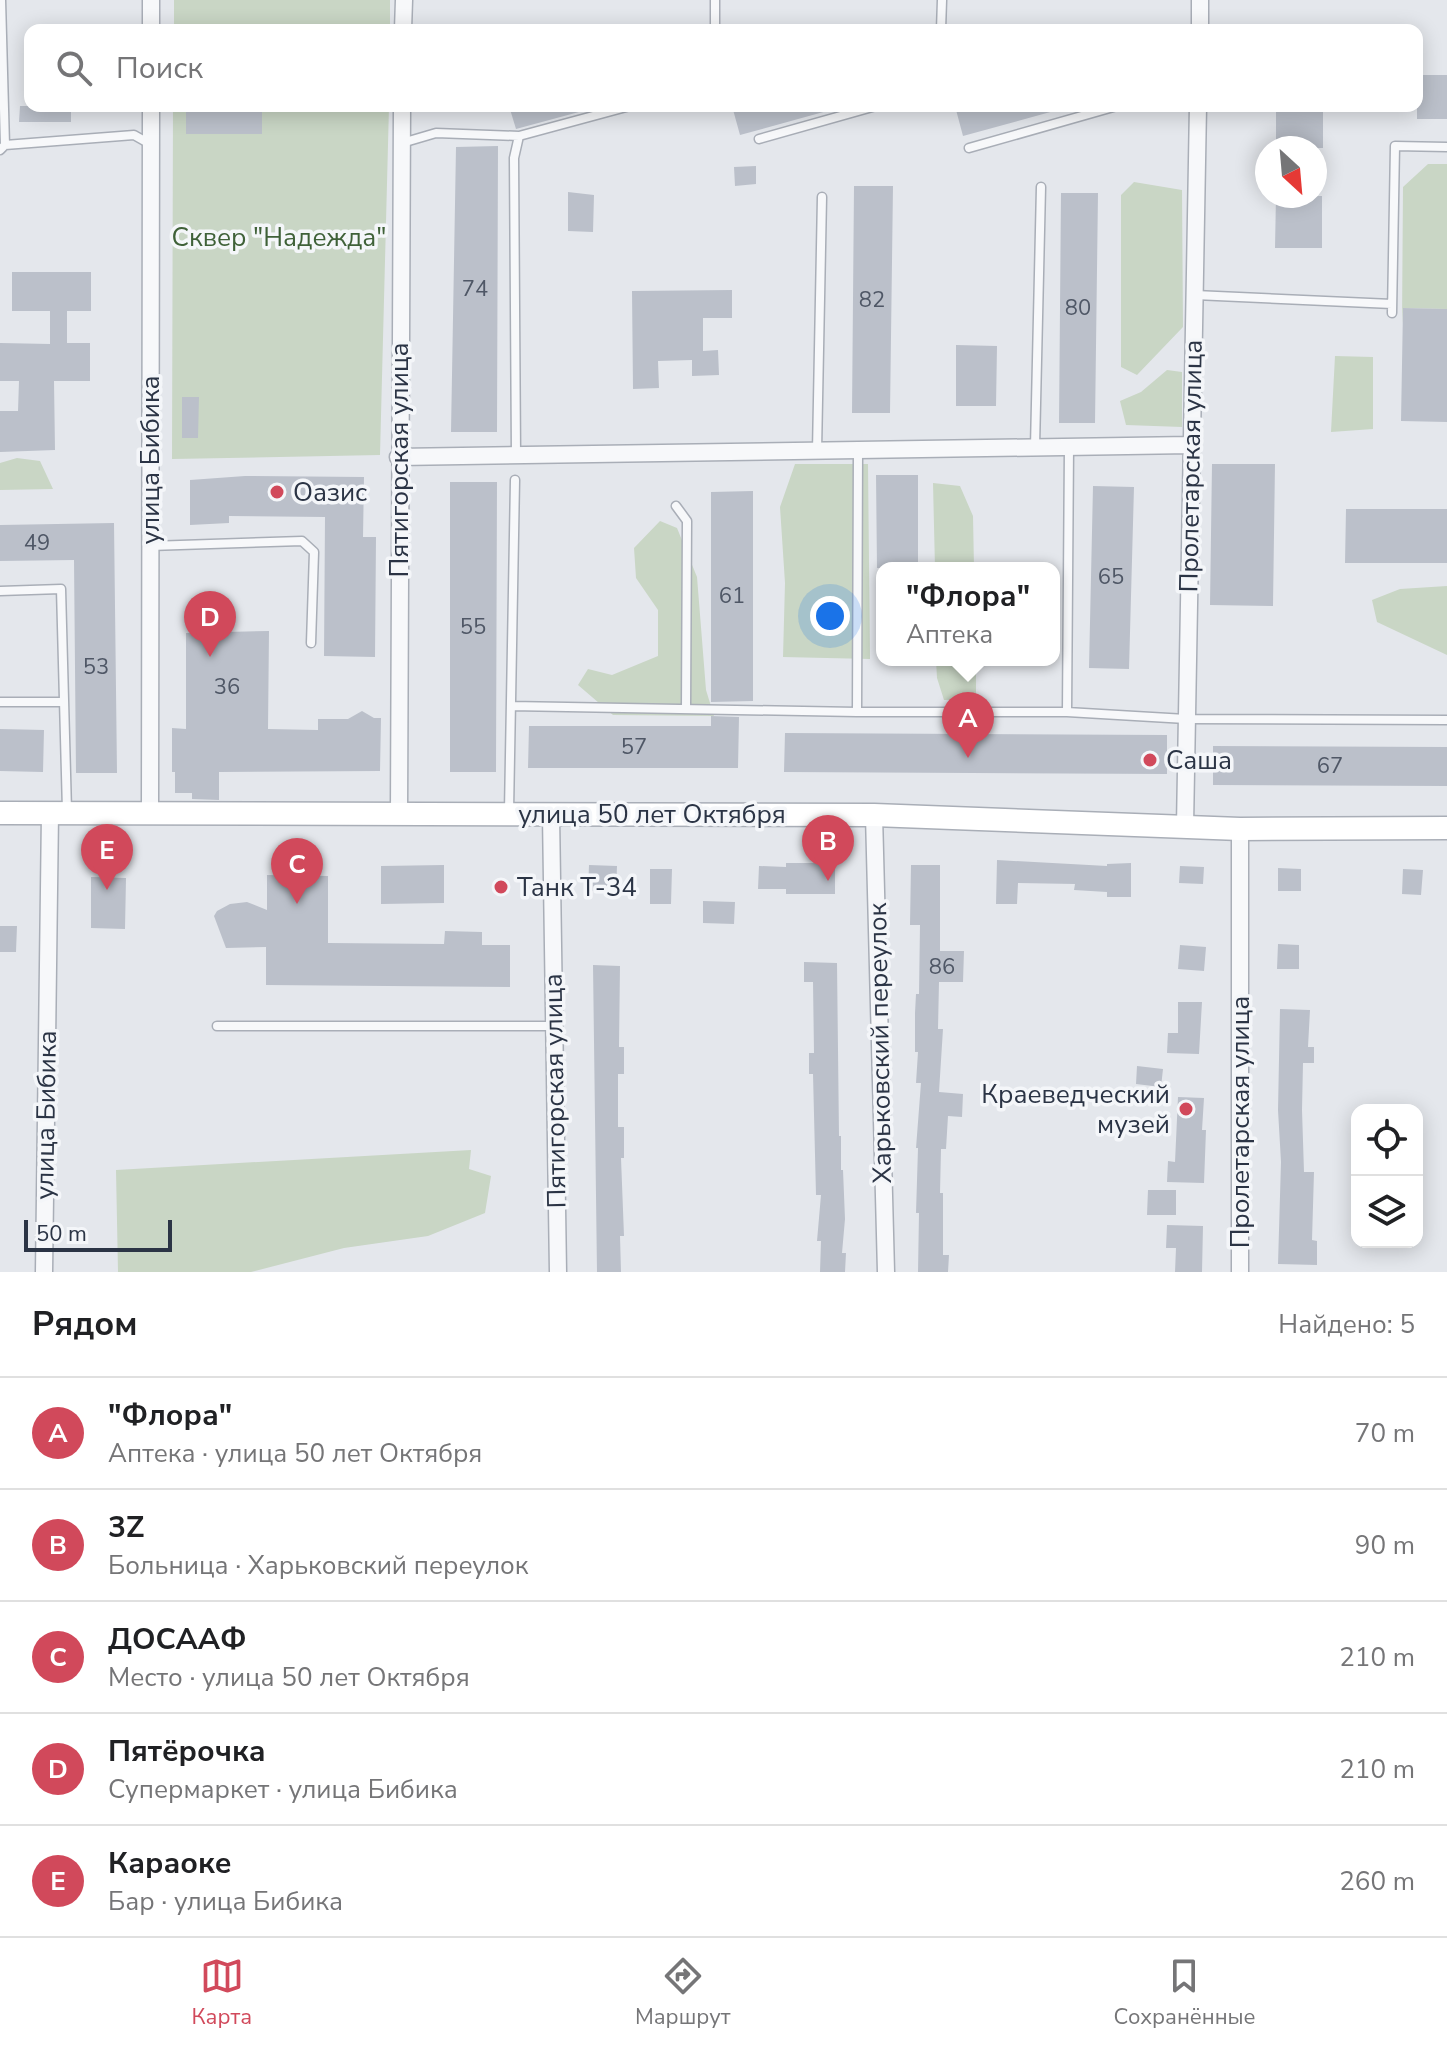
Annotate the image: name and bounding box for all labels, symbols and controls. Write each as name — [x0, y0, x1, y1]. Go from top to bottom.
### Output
search box — [24, 24, 1423, 112]
icon: search — [52, 46, 96, 90]
text: Поиск — [116, 48, 203, 89]
north arrow — [1255, 136, 1327, 208]
park label: Сквер "Надежда" — [171, 220, 387, 255]
house number: 74 — [462, 274, 488, 304]
house number: 82 — [859, 285, 885, 315]
house number: 80 — [1065, 293, 1091, 323]
street label: Пролетарская улица — [1171, 339, 1211, 593]
street label: Пятигорская улица — [382, 342, 417, 578]
street label: улица Бибика — [133, 375, 168, 545]
place label: Оазис — [293, 475, 367, 510]
marker: Оазис — [268, 483, 286, 501]
house number: 49 — [24, 528, 50, 558]
popup — [876, 562, 1060, 666]
house number: 65 — [1098, 562, 1124, 592]
text: "Флора" — [906, 576, 1030, 617]
house number: 61 — [719, 581, 745, 611]
pin: D — [184, 591, 236, 657]
your location — [810, 596, 850, 636]
house number: 55 — [460, 612, 486, 642]
text: Аптека — [906, 617, 993, 652]
house number: 53 — [83, 652, 109, 682]
house number: 36 — [214, 672, 240, 702]
pin: A — [942, 692, 994, 758]
house number: 57 — [621, 732, 647, 762]
place label: Саша — [1166, 743, 1232, 778]
marker: Саша — [1141, 751, 1159, 769]
house number: 67 — [1317, 751, 1343, 781]
street label: улица 50 лет Октября — [518, 797, 786, 832]
pin: B — [802, 815, 854, 881]
pin: E — [81, 824, 133, 890]
pin: C — [271, 838, 323, 904]
place label: Танк Т-34 — [517, 870, 637, 905]
marker: Танк Т-34 — [492, 878, 510, 896]
street label: Харьковский переулок — [860, 902, 900, 1184]
house number: 86 — [929, 952, 955, 982]
street label: Пятигорская улица — [535, 973, 575, 1209]
street label: Пролетарская улица — [1223, 996, 1258, 1248]
street label: улица Бибика — [27, 1030, 65, 1200]
place label: Краеведческий музей — [981, 1077, 1170, 1142]
marker: Краеведческий музей — [1177, 1100, 1195, 1118]
map controls — [1351, 1104, 1423, 1248]
button: locate — [1351, 1104, 1423, 1176]
button: layers — [1351, 1176, 1423, 1248]
scale bar — [24, 1216, 172, 1252]
text: 50 m — [36, 1219, 87, 1249]
text: Рядом — [32, 1301, 138, 1347]
text: Найдено: 5 — [1278, 1307, 1415, 1342]
text: "Флора" — [108, 1395, 232, 1436]
text: A — [48, 1416, 68, 1451]
text: 70 m — [1355, 1416, 1415, 1451]
text: Аптека · улица 50 лет Октября — [108, 1436, 482, 1471]
text: 3Z — [108, 1507, 144, 1548]
text: B — [49, 1528, 67, 1563]
text: 90 m — [1355, 1528, 1415, 1563]
text: Больница · Харьковский переулок — [108, 1548, 529, 1583]
text: ДОСААФ — [108, 1619, 247, 1660]
text: C — [49, 1640, 67, 1675]
text: 210 m — [1339, 1640, 1415, 1675]
text: Место · улица 50 лет Октября — [108, 1660, 470, 1695]
text: Пятёрочка — [108, 1731, 266, 1772]
text: D — [48, 1752, 68, 1787]
text: 210 m — [1339, 1752, 1415, 1787]
text: Супермаркет · улица Бибика — [108, 1772, 458, 1807]
text: Караоке — [108, 1843, 231, 1884]
text: E — [50, 1864, 66, 1899]
text: 260 m — [1339, 1864, 1415, 1899]
text: Бар · улица Бибика — [108, 1884, 343, 1919]
tab: Карта — [191, 1954, 252, 2032]
tab: Маршрут — [635, 1954, 731, 2032]
tab: Сохранённые — [1113, 1954, 1256, 2032]

